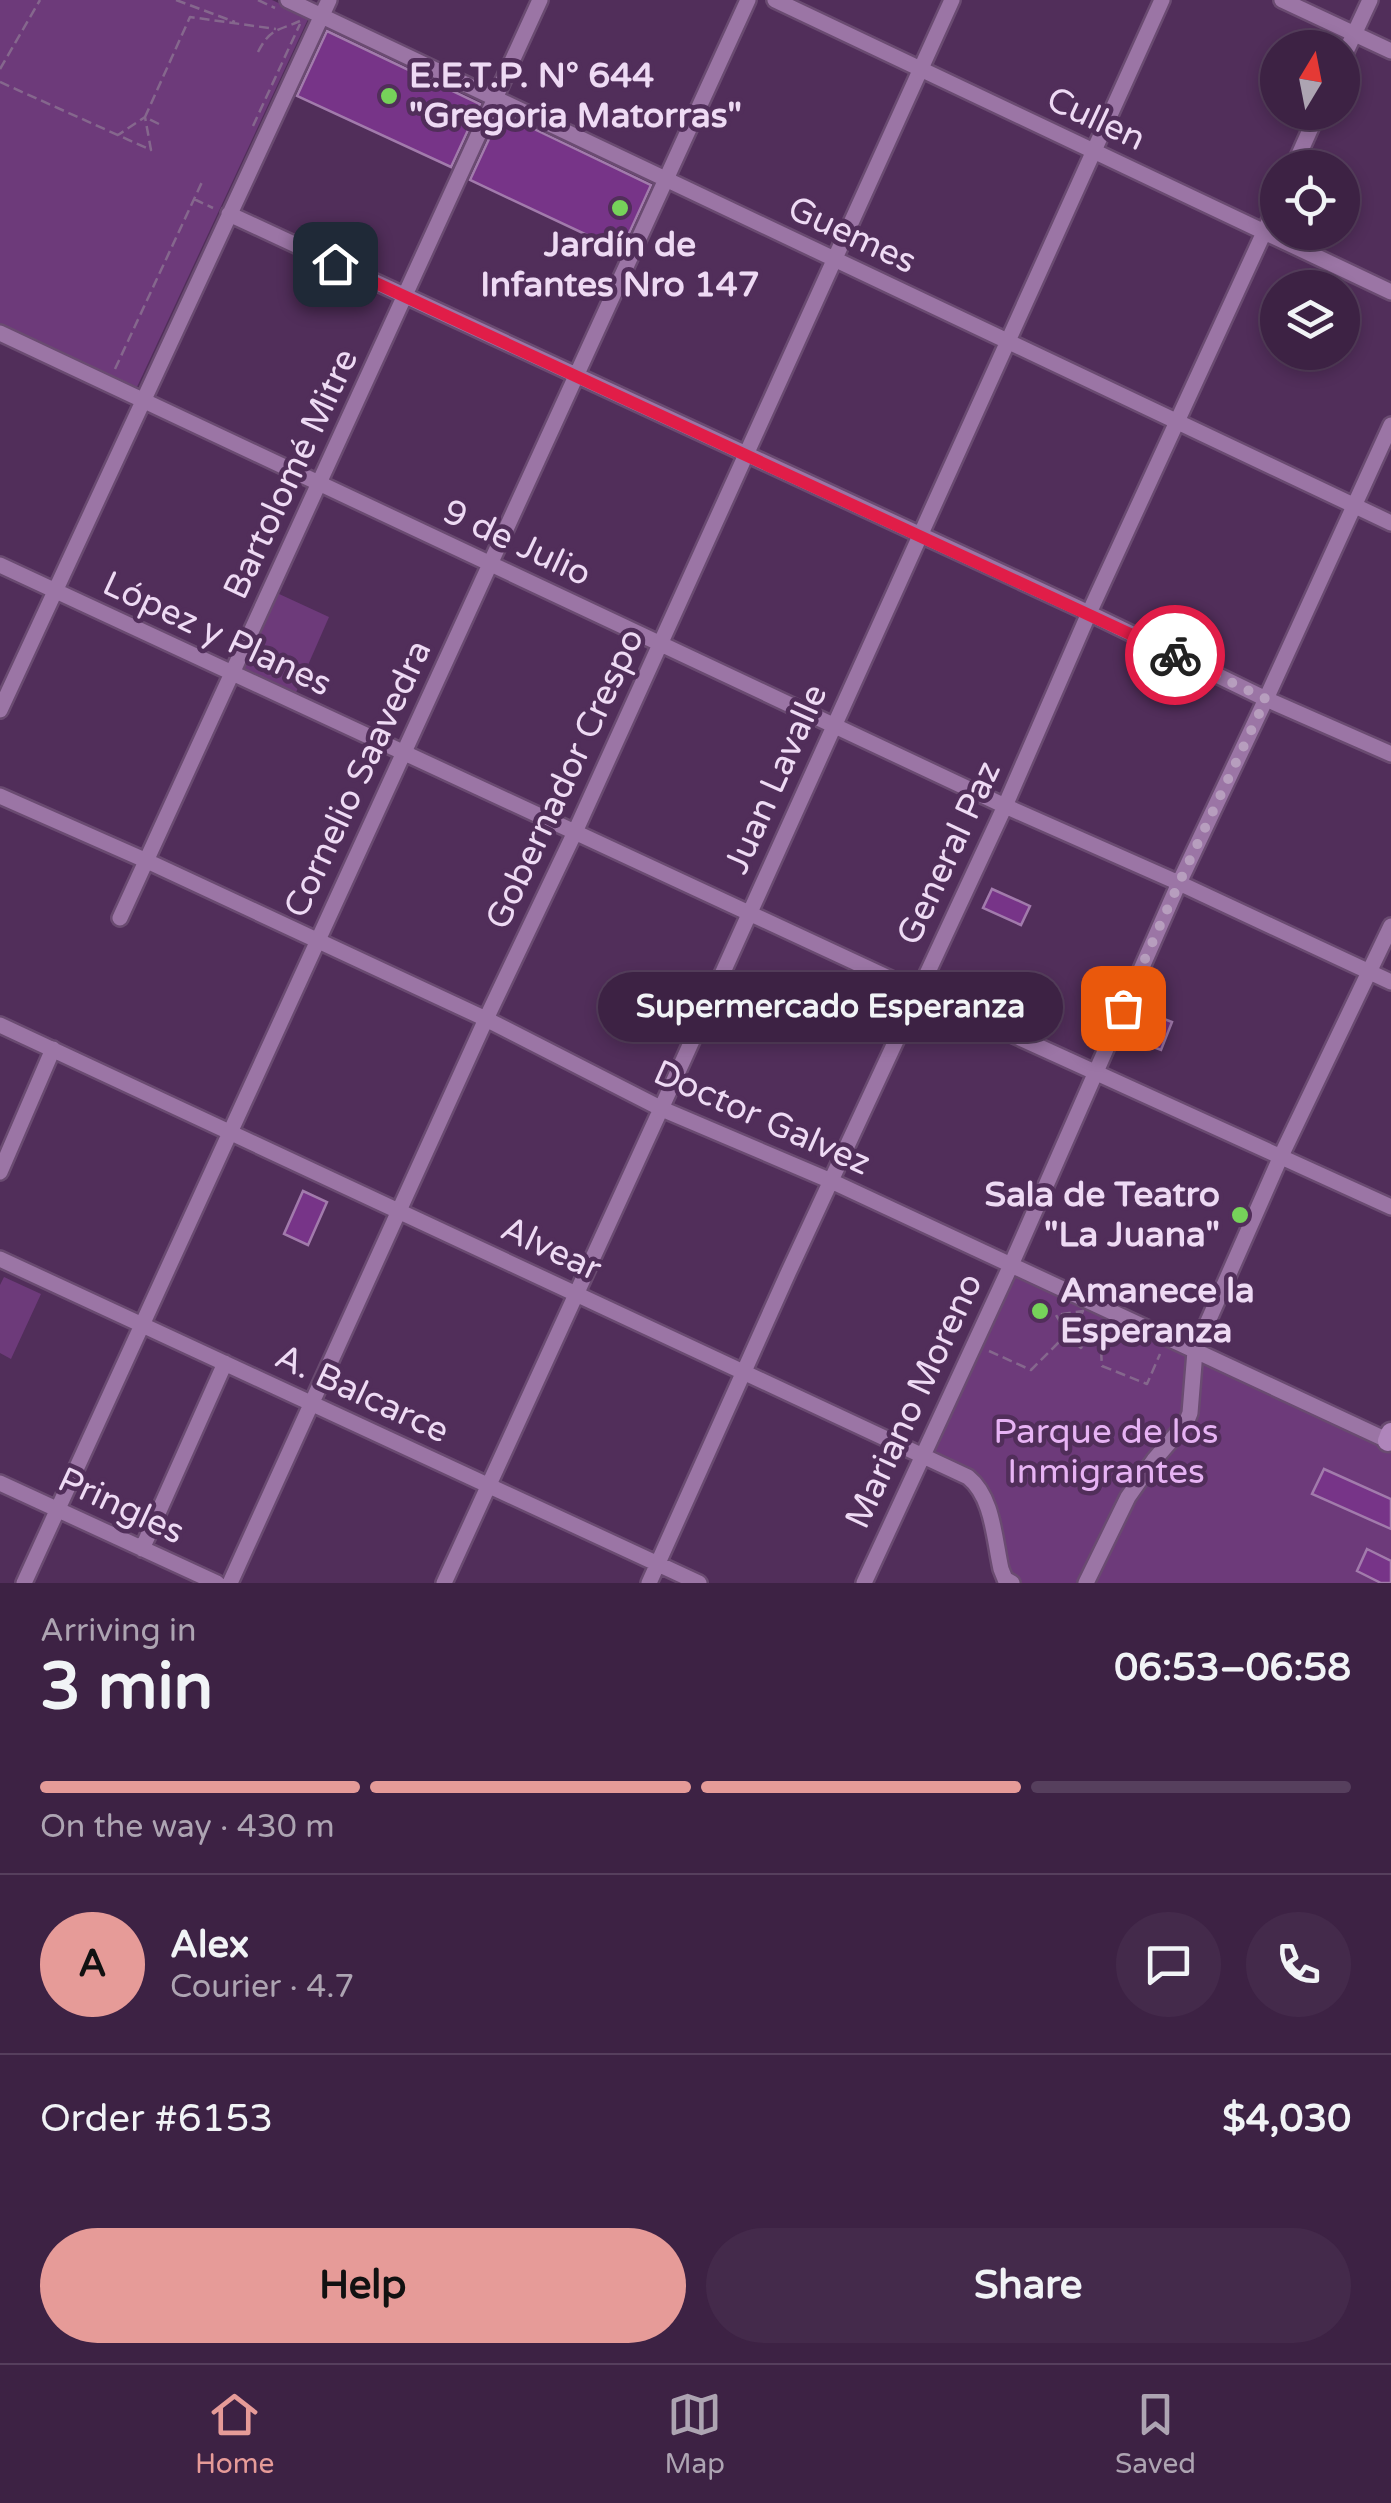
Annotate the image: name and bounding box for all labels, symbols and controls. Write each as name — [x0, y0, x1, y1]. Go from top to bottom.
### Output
north arrow — [1260, 30, 1360, 130]
map controls — [1260, 30, 1360, 370]
place label: E.E.T.P. N° 644 "Gregoria Matorras" — [409, 55, 742, 137]
street label: Cullen — [1040, 78, 1152, 160]
marker: E.E.T.P. N° 644 "Gregoria Matorras" — [378, 85, 400, 107]
button: locate — [1260, 150, 1360, 250]
street label: Guemes — [781, 187, 923, 283]
marker: Jardín de Infantes Nro 147 — [609, 197, 631, 219]
pin — [293, 222, 378, 307]
place label: Jardín de Infantes Nro 147 — [480, 224, 760, 306]
icon: home — [308, 237, 363, 292]
button: layers — [1260, 270, 1360, 370]
street label: Bartolomé Mitre — [215, 342, 367, 606]
street label: 9 de Julio — [436, 490, 598, 596]
street label: López y Planes — [96, 563, 338, 705]
courier — [1125, 605, 1225, 705]
street label: Gobernador Crespo — [477, 622, 653, 936]
icon: bike — [1148, 628, 1203, 683]
street label: Cornelio Saavedra — [275, 634, 441, 924]
street label: Juan Lavalle — [716, 678, 836, 880]
street label: General Paz — [888, 754, 1010, 952]
pin — [1081, 966, 1166, 1051]
callout: Supermercado Esperanza — [598, 973, 1063, 1043]
icon: bag — [1096, 981, 1151, 1036]
text: Supermercado Esperanza — [636, 988, 1025, 1026]
street label: Doctor Galvez — [647, 1051, 877, 1185]
place label: Sala de Teatro "La Juana" — [985, 1174, 1220, 1256]
marker: Sala de Teatro "La Juana" — [1229, 1204, 1251, 1226]
street label: Alvear — [494, 1208, 608, 1291]
street label: Mariano Moreno — [836, 1267, 992, 1535]
place label: Amanece la Esperanza — [1060, 1270, 1255, 1352]
marker: Amanece la Esperanza — [1029, 1300, 1051, 1322]
street label: A. Balcarce — [269, 1336, 455, 1452]
park label: Parque de los Inmigrantes — [993, 1411, 1219, 1493]
street label: Pringles — [51, 1459, 191, 1553]
text: Arriving in — [40, 1612, 197, 1650]
text: 06:53–06:58 — [1114, 1645, 1351, 1691]
text: 3 min — [40, 1648, 213, 1727]
text: On the way · 430 m — [40, 1808, 335, 1846]
button: chat — [1116, 1912, 1221, 2017]
button: phone — [1246, 1912, 1351, 2017]
text: Alex — [170, 1922, 249, 1968]
text: A — [78, 1941, 107, 1987]
text: Courier · 4.7 — [170, 1968, 354, 2006]
text: Order #6153 — [40, 2096, 273, 2142]
text: $4,030 — [1222, 2096, 1351, 2142]
button: Help — [40, 2228, 686, 2343]
button: Share — [706, 2228, 1351, 2343]
tab: Home — [195, 2387, 274, 2481]
tab: Map — [664, 2387, 725, 2481]
tab: Saved — [1115, 2387, 1196, 2481]

